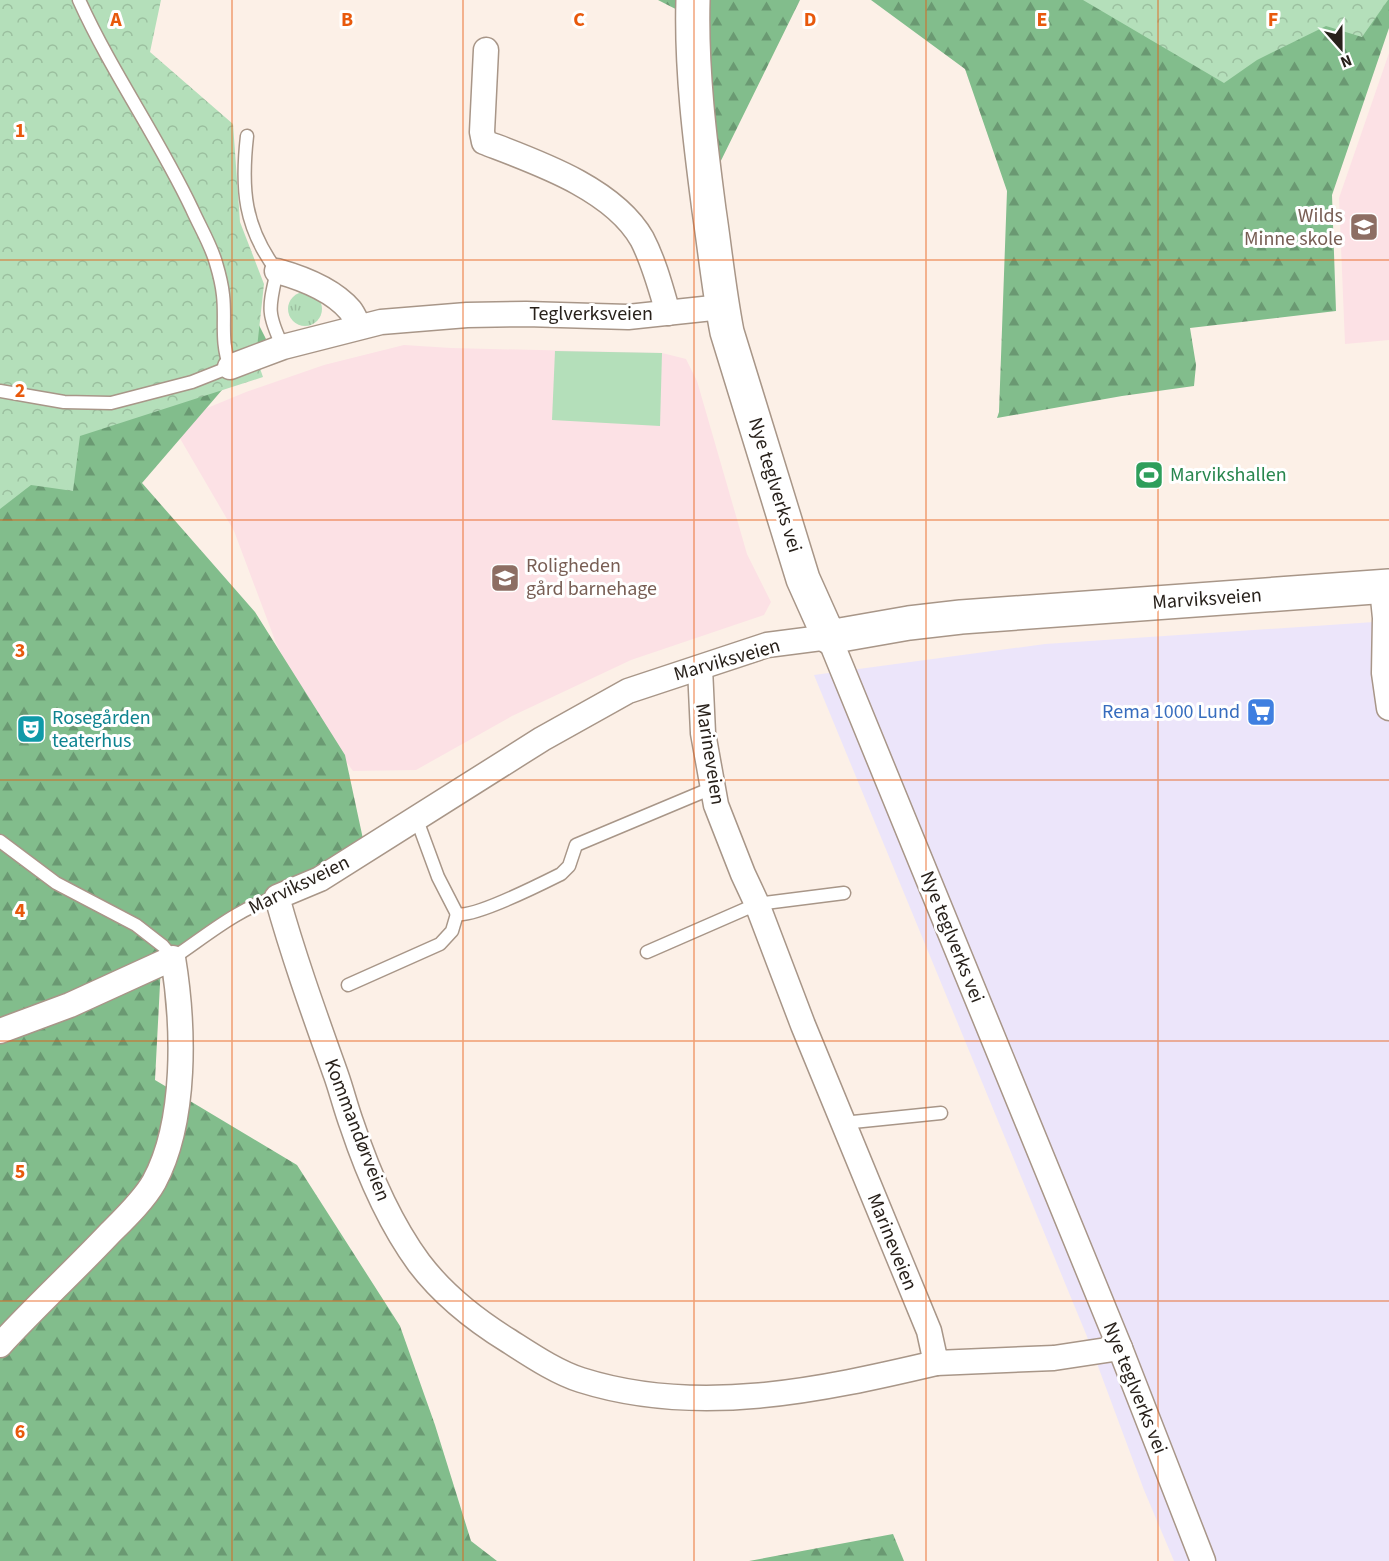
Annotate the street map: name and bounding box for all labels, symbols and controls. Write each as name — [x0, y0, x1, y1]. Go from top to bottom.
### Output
text: A — [109, 6, 122, 34]
text: B — [341, 6, 353, 34]
text: C — [573, 6, 585, 34]
text: D — [804, 6, 816, 34]
text: E — [1037, 6, 1047, 34]
text: F — [1268, 6, 1278, 34]
north arrow — [1311, 18, 1371, 78]
text: N — [1337, 49, 1355, 73]
text: 1 — [15, 117, 25, 145]
place label: Wilds Minne skole — [1244, 202, 1343, 253]
school or university icon: Wilds Minne skole — [1348, 211, 1380, 243]
street label: Teglverksveien — [529, 300, 653, 328]
text: 2 — [15, 377, 25, 405]
street label: Nye teglverks vei — [741, 414, 809, 556]
sports icon: Marvikshallen — [1133, 459, 1165, 491]
place label: Marvikshallen — [1170, 461, 1287, 489]
place label: Roligheden gård barnehage — [526, 552, 657, 603]
school or university icon: Roligheden gård barnehage — [489, 562, 521, 594]
street label: Marviksveien — [1151, 581, 1263, 617]
street label: Marviksveien — [670, 631, 784, 689]
text: 3 — [15, 637, 25, 665]
supermarket icon: Rema 1000 Lund — [1245, 696, 1277, 728]
place label: Rema 1000 Lund — [1102, 698, 1240, 726]
street label: Marineveien — [688, 701, 732, 807]
place label: Rosegården teaterhus — [52, 704, 151, 755]
theatre icon: Rosegården teaterhus — [15, 713, 47, 745]
street label: Marviksveien — [244, 848, 354, 922]
street label: Nye teglverks vei — [913, 867, 991, 1007]
text: 4 — [15, 897, 26, 925]
street label: Kommandørveien — [317, 1055, 397, 1205]
text: 5 — [15, 1158, 25, 1186]
street label: Marineveien — [860, 1189, 924, 1295]
street label: Nye teglverks vei — [1096, 1318, 1174, 1458]
text: 6 — [15, 1418, 25, 1446]

